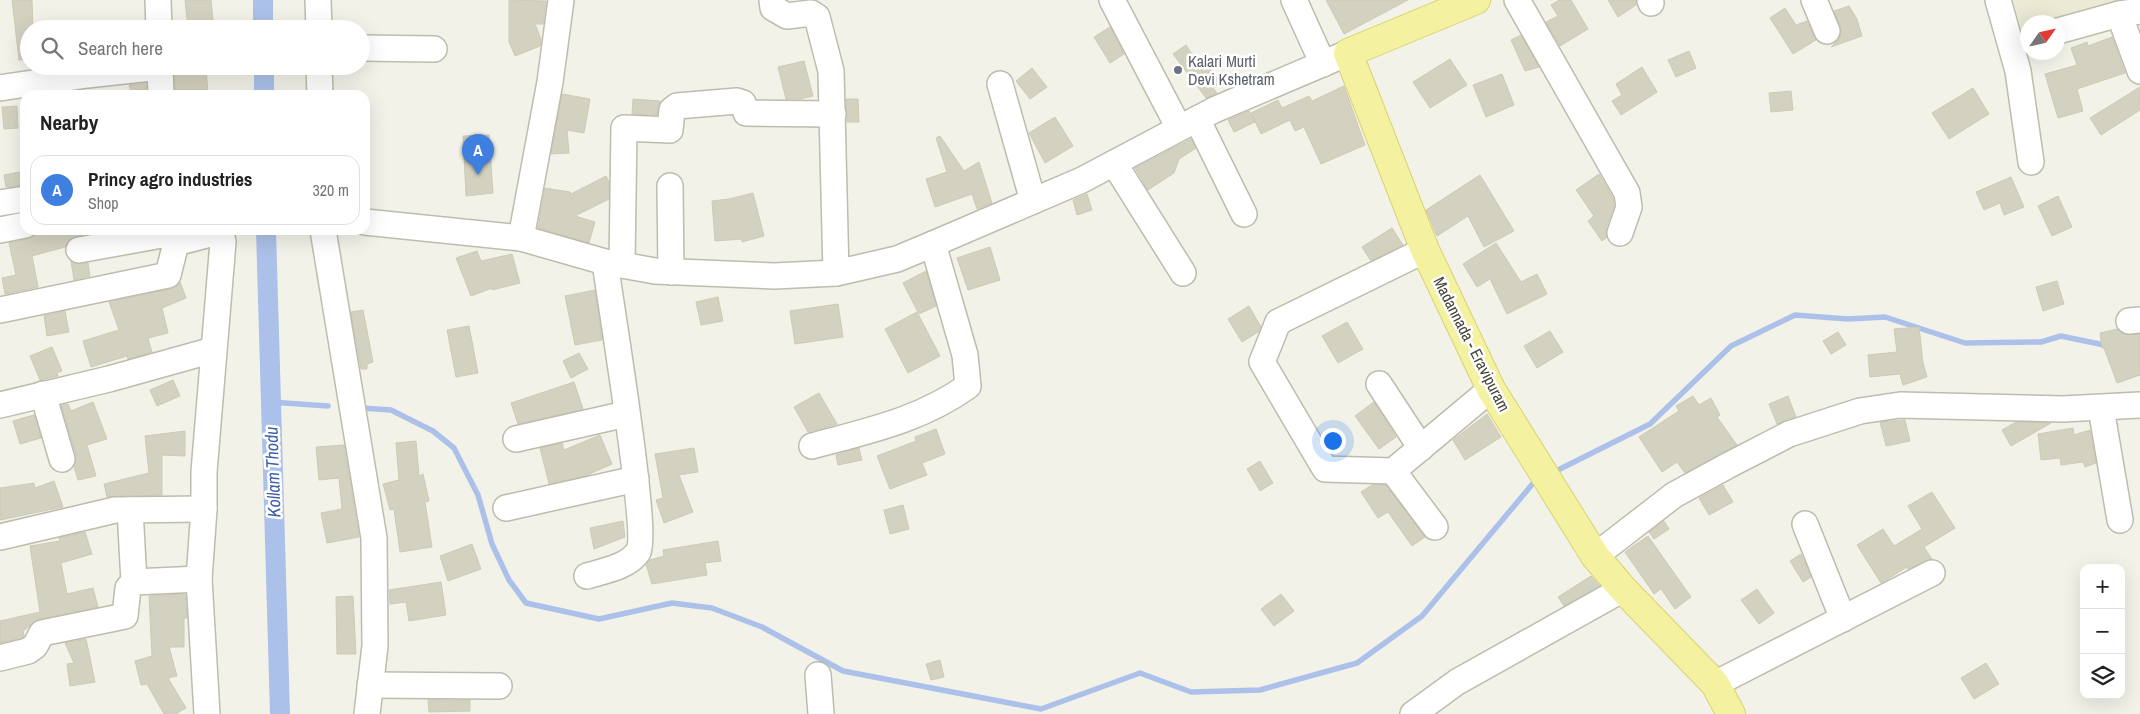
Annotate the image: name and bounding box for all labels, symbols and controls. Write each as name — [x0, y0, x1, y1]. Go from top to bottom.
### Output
north arrow — [2020, 15, 2065, 60]
search box — [20, 20, 370, 75]
icon: search — [38, 34, 66, 62]
text: Search here — [78, 35, 163, 61]
place label: Kalari Murti Devi Kshetram — [1188, 50, 1275, 90]
marker: Kalari Murti Devi Kshetram — [1172, 64, 1184, 76]
text: Nearby — [40, 108, 98, 137]
pin: A — [462, 134, 494, 175]
text: Princy agro industries — [88, 166, 253, 192]
text: A — [52, 179, 62, 201]
text: 320 m — [313, 179, 349, 201]
text: Shop — [88, 192, 119, 214]
street label: Madannada - Eravipuram — [1428, 273, 1516, 415]
water label: Kollam Thodu — [258, 426, 287, 518]
your location — [1320, 428, 1346, 454]
map controls — [2080, 564, 2125, 699]
button: + — [2080, 564, 2125, 609]
button: − — [2080, 609, 2125, 654]
button: layers — [2080, 654, 2125, 699]

